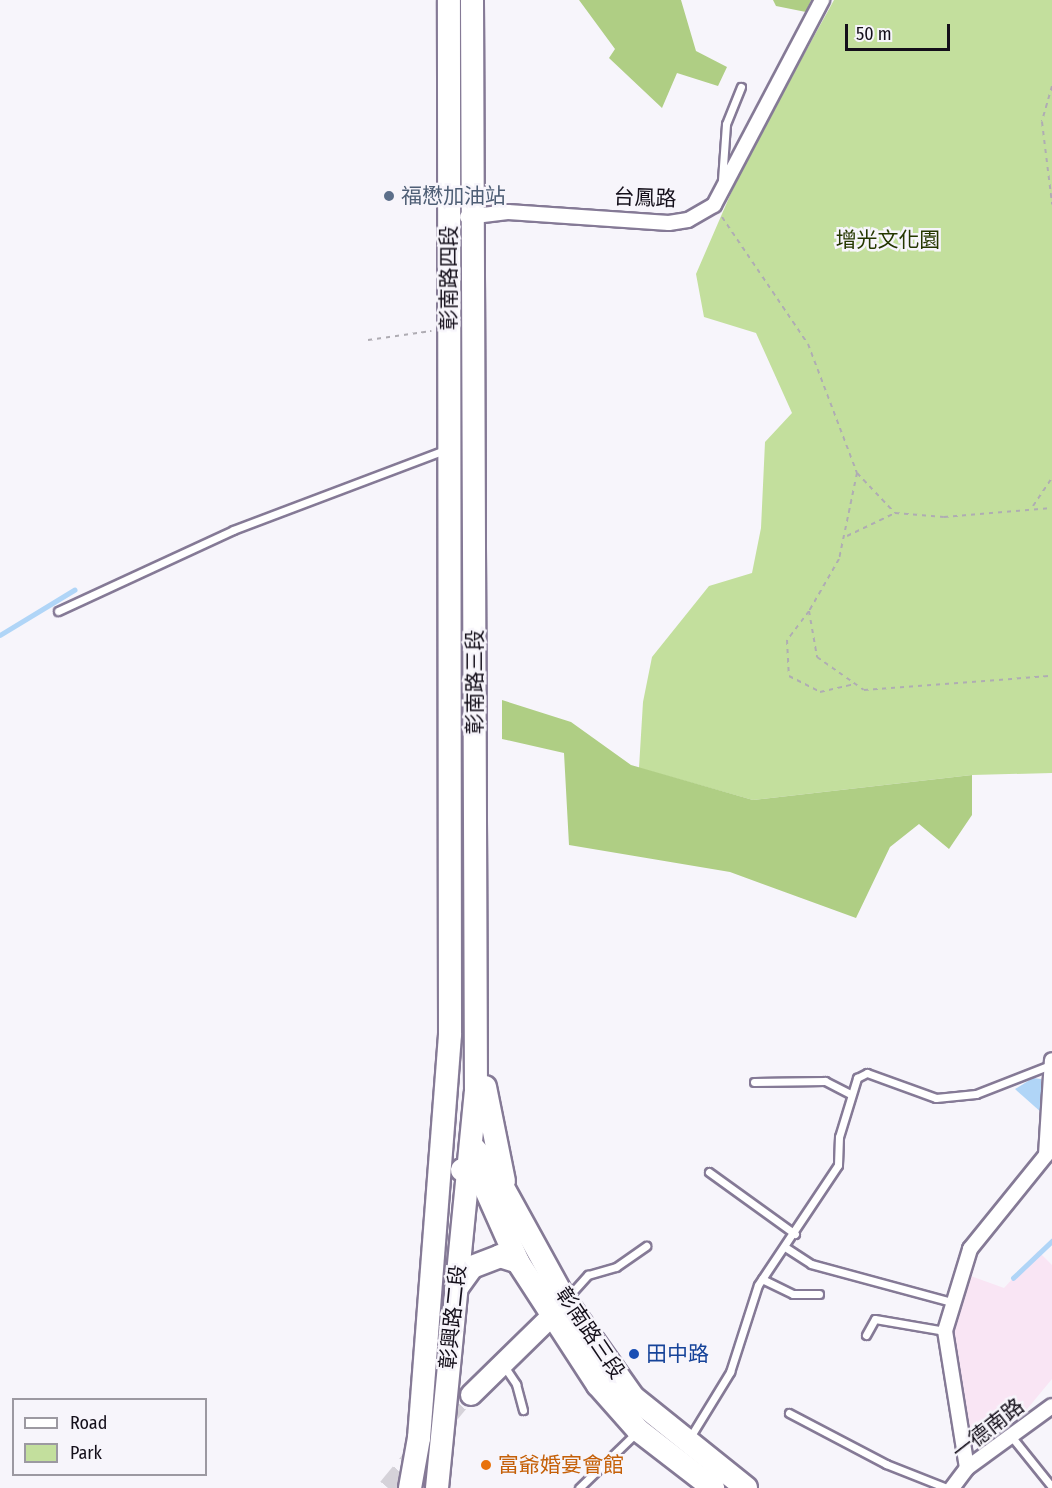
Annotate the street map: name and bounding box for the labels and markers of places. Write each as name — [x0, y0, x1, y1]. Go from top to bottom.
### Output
place label: 福懋加油站 — [401, 183, 506, 209]
marker: 福懋加油站 — [382, 189, 396, 203]
place label: 田中路 — [646, 1341, 709, 1367]
marker: 田中路 — [627, 1347, 641, 1361]
place label: 富爺婚宴會館 — [498, 1452, 624, 1478]
marker: 富爺婚宴會館 — [479, 1458, 493, 1472]

